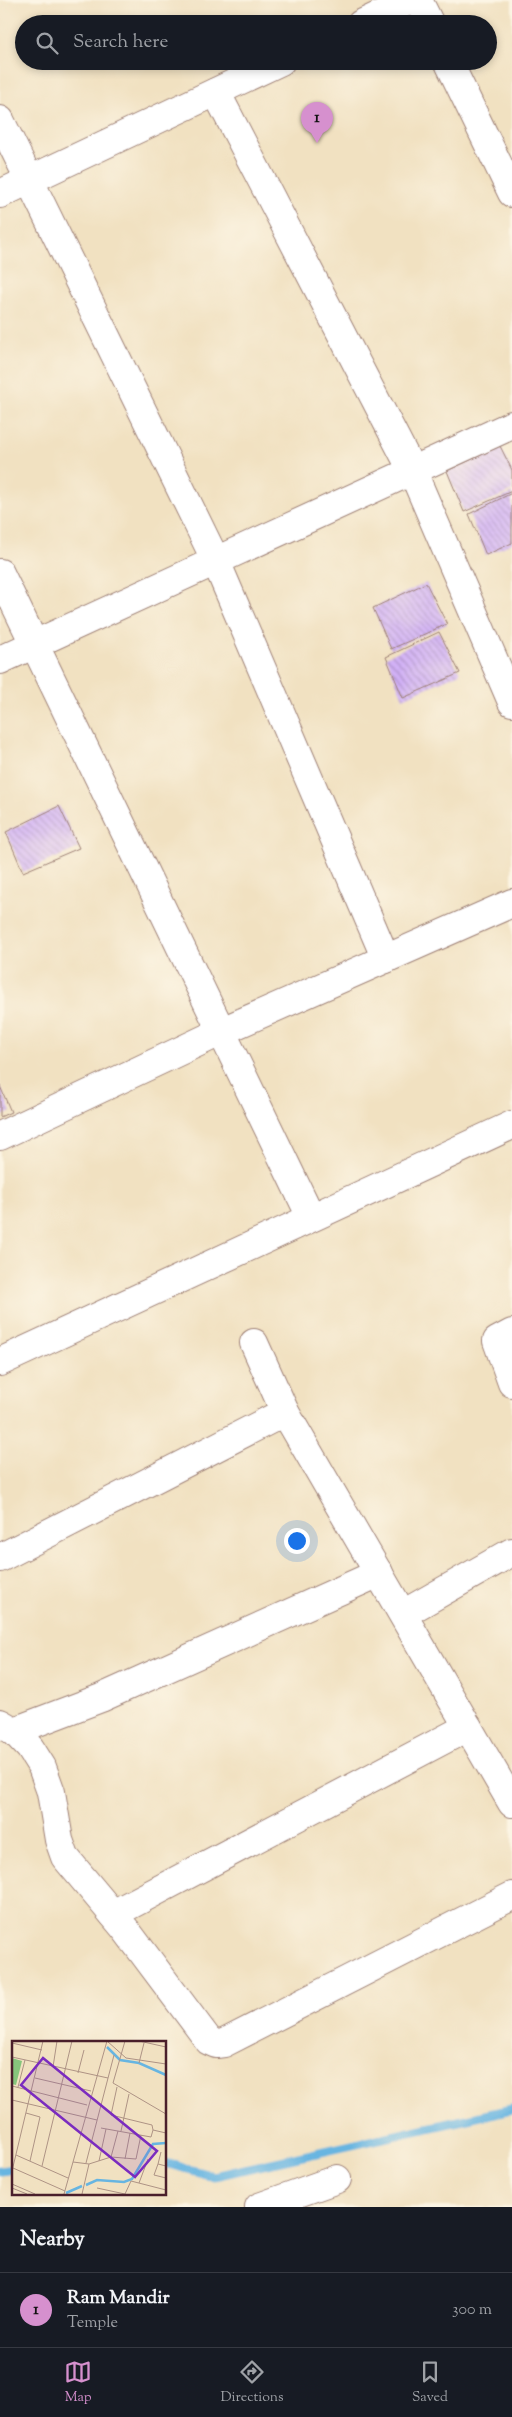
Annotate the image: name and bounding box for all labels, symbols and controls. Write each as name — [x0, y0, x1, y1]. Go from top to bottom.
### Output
search box — [15, 15, 497, 70]
icon: search — [33, 29, 61, 57]
text: Search here — [73, 29, 168, 56]
pin: 1 — [301, 102, 333, 143]
your location — [284, 1528, 310, 1554]
inset map — [12, 2041, 166, 2194]
text: Nearby — [20, 2225, 85, 2255]
text: Ram Mandir — [67, 2285, 170, 2312]
text: 1 — [33, 2299, 39, 2322]
text: 300 m — [452, 2299, 492, 2322]
text: Temple — [67, 2312, 118, 2335]
tab: Map — [64, 2358, 92, 2408]
tab: Directions — [220, 2358, 284, 2408]
tab: Saved — [412, 2358, 448, 2408]

